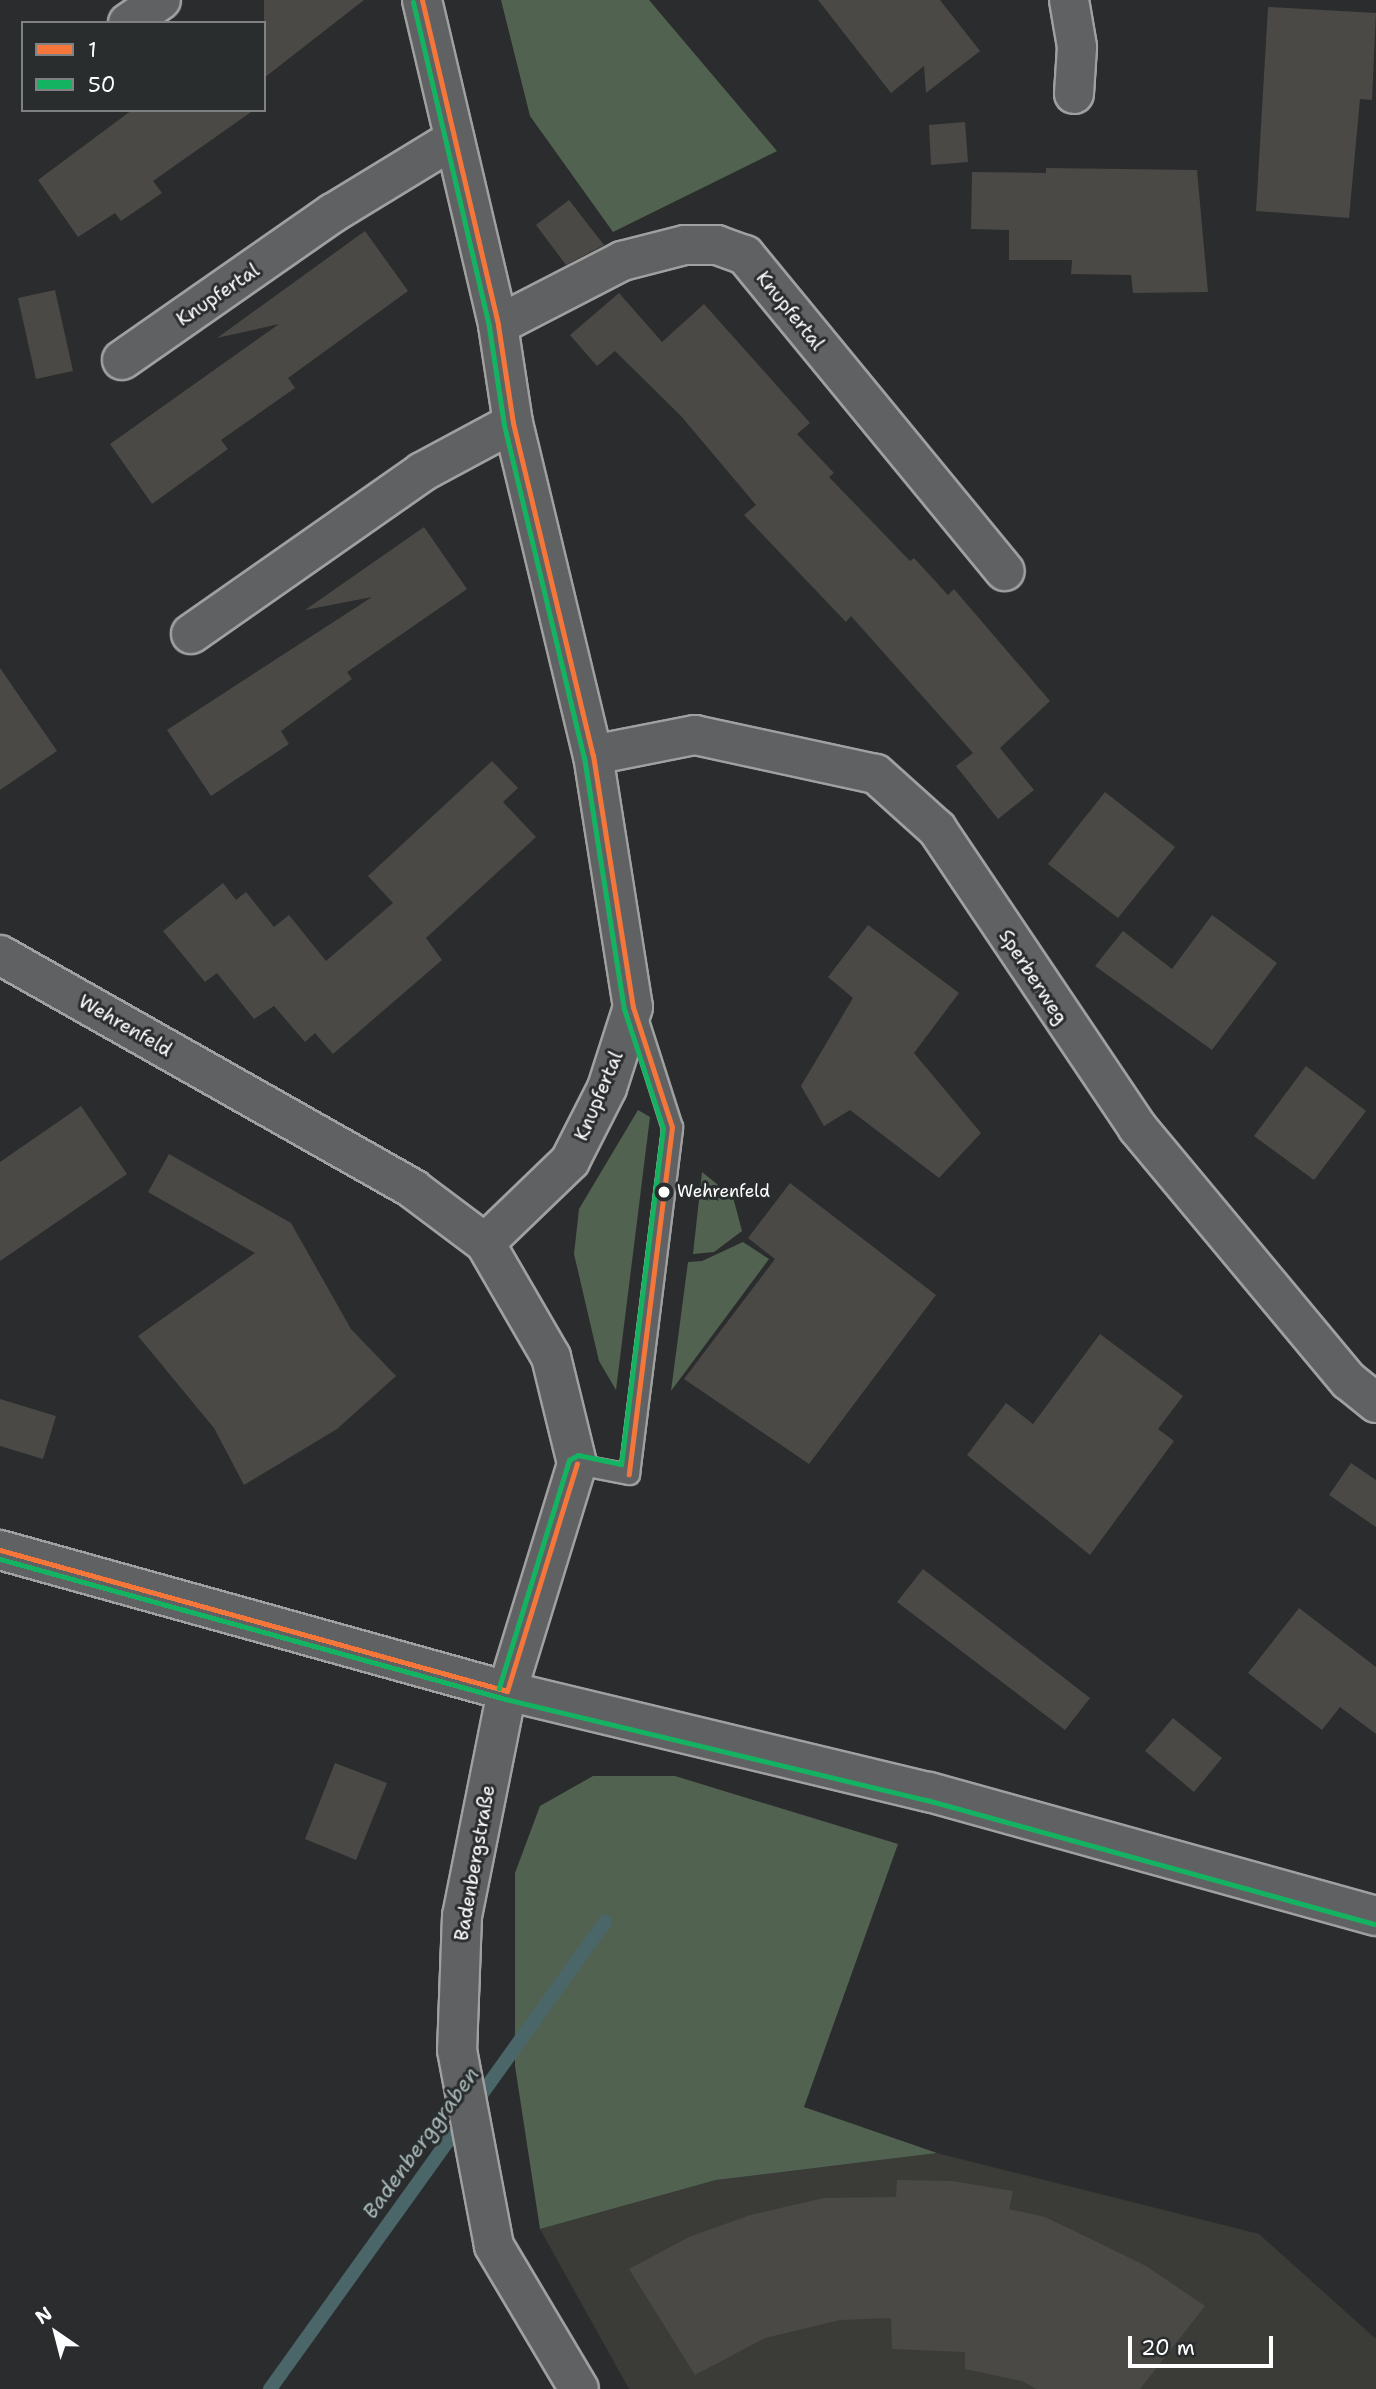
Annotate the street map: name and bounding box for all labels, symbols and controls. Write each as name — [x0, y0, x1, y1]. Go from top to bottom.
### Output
legend — [21, 21, 266, 112]
text: 1 — [88, 36, 97, 64]
text: 50 — [88, 71, 115, 99]
street label: Knupfertal — [172, 259, 264, 331]
street label: Knupfertal — [751, 267, 829, 355]
street label: Sperberweg — [994, 925, 1072, 1029]
street label: Wehrenfeld — [74, 990, 176, 1062]
street label: Knupfertal — [570, 1048, 628, 1144]
place label: Wehrenfeld — [677, 1182, 770, 1202]
marker: Wehrenfeld — [657, 1185, 671, 1199]
street label: Badenbergstraße — [450, 1783, 500, 1943]
water label: Badenberggraben — [358, 2062, 484, 2224]
north arrow — [21, 2298, 91, 2368]
text: N — [30, 2301, 57, 2330]
scale bar — [1131, 2322, 1276, 2366]
text: 20 m — [1141, 2334, 1195, 2362]

